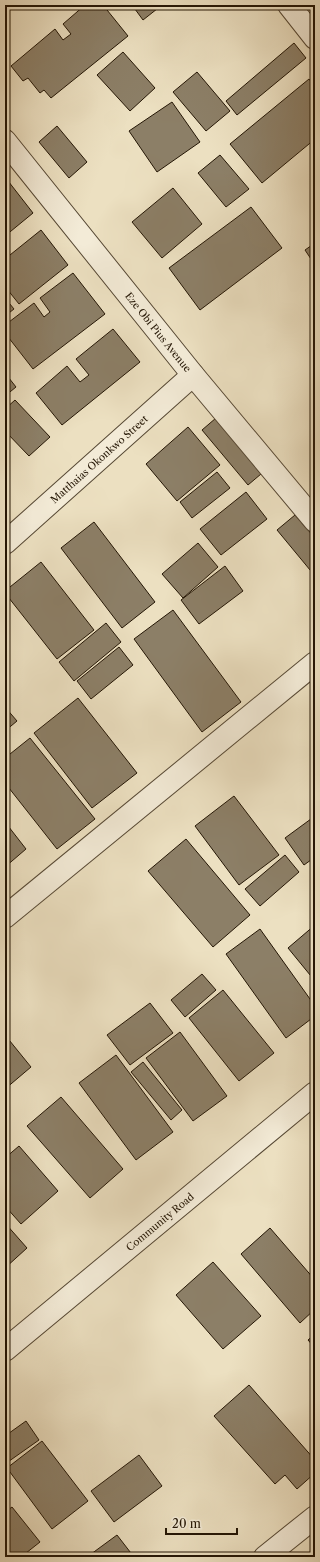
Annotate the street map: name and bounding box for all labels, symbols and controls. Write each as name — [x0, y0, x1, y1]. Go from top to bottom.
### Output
street label: Eze Obi Pius Avenue — [123, 290, 195, 375]
street label: Matthaias Okonkwo Street — [48, 412, 151, 506]
street label: Community Road — [123, 1190, 196, 1254]
scale bar — [166, 1510, 237, 1536]
text: 20 m — [172, 1516, 201, 1531]

